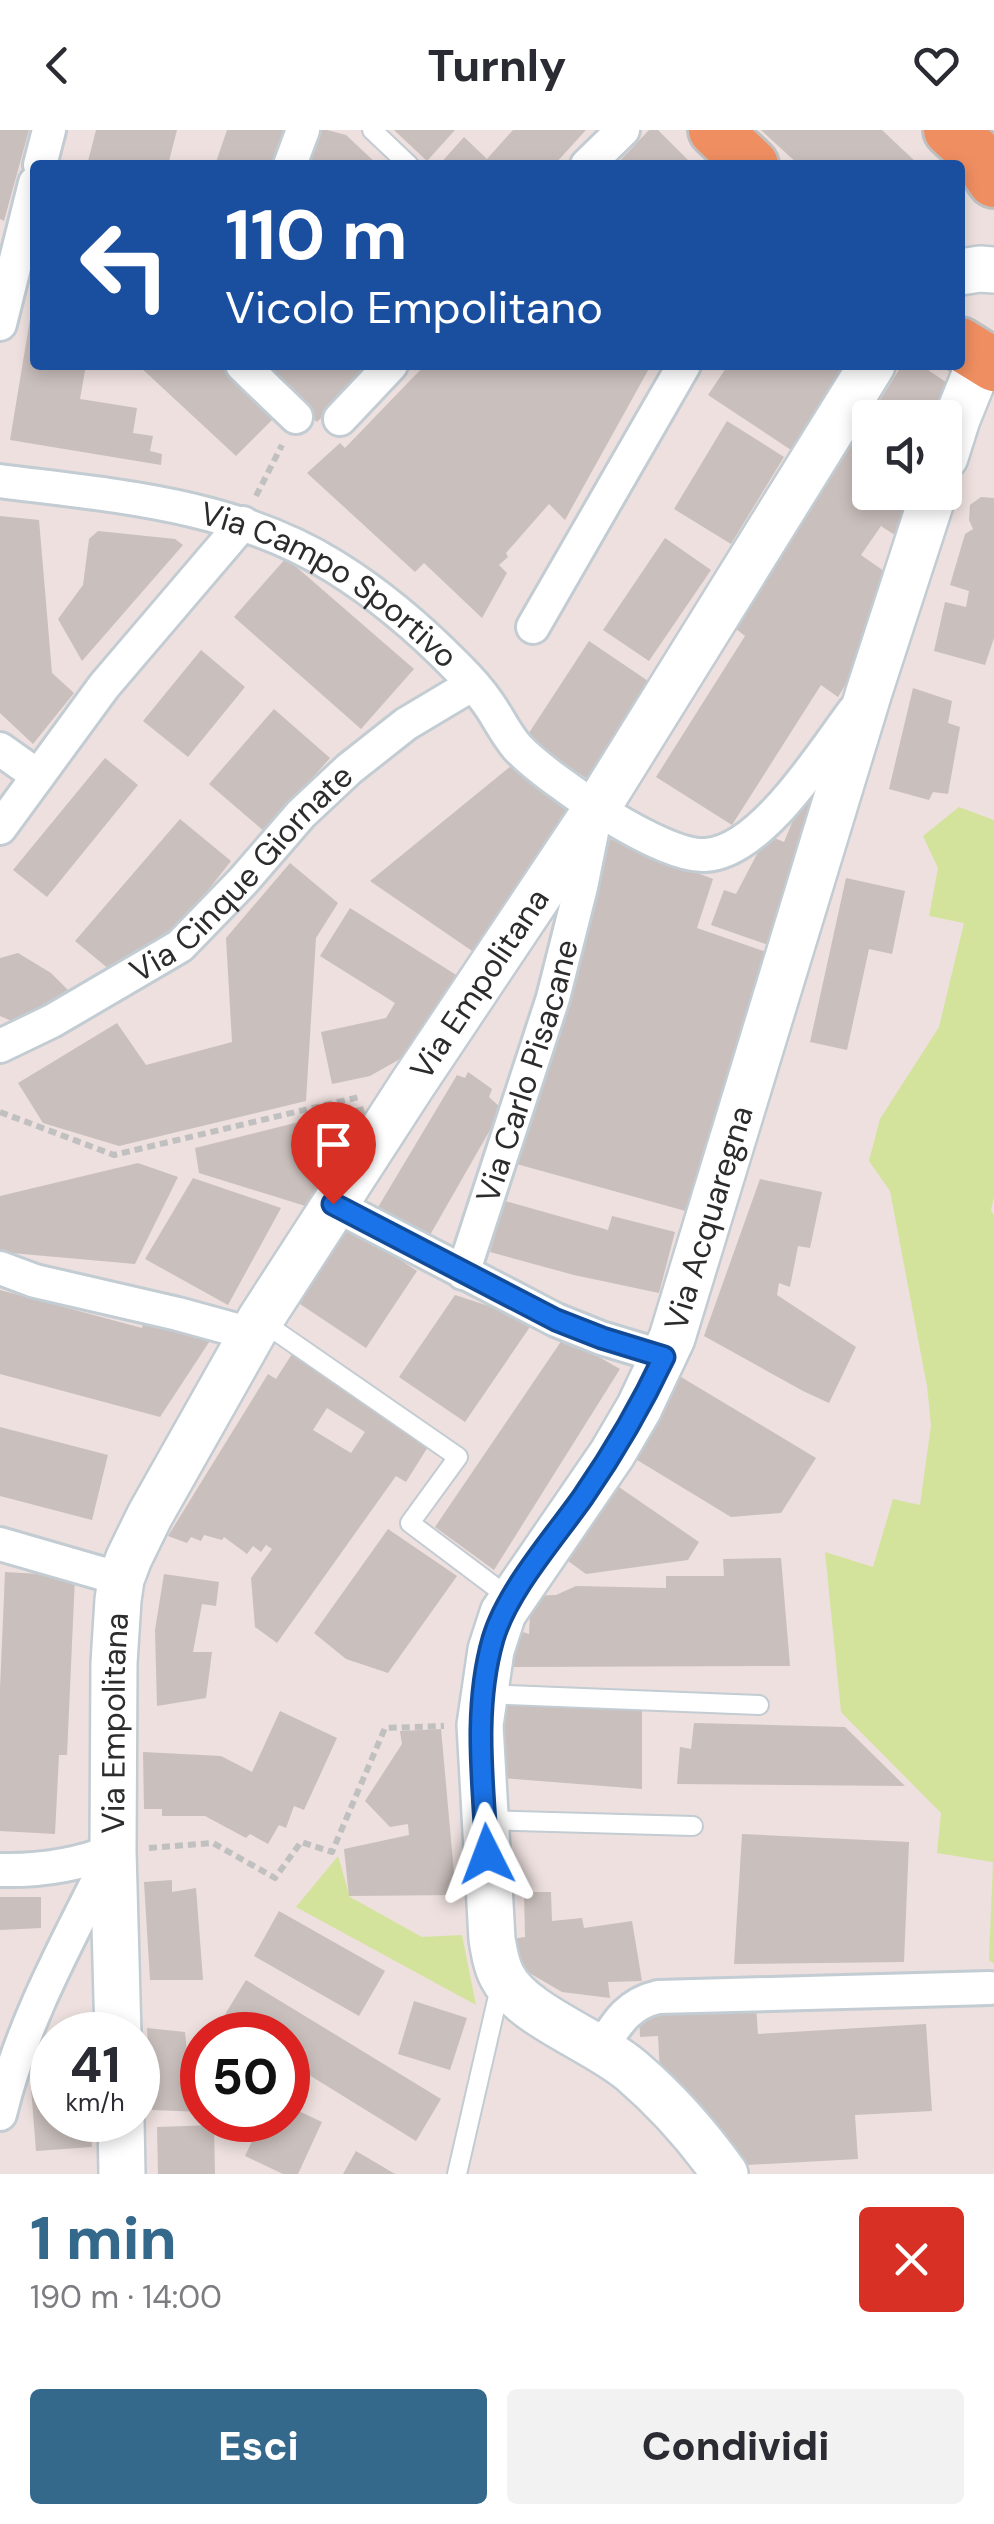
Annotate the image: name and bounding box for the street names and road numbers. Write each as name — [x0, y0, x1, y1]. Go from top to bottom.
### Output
street label: Via Campo Sportivo — [196, 492, 467, 677]
street label: Via Cinque Giornate — [122, 755, 362, 992]
street label: Via Empolitana — [401, 880, 558, 1088]
street label: Via Carlo Pisacane — [466, 935, 588, 1208]
street label: Via Acquaregna — [655, 1101, 763, 1336]
street label: Via Empolitana — [92, 1611, 138, 1834]

